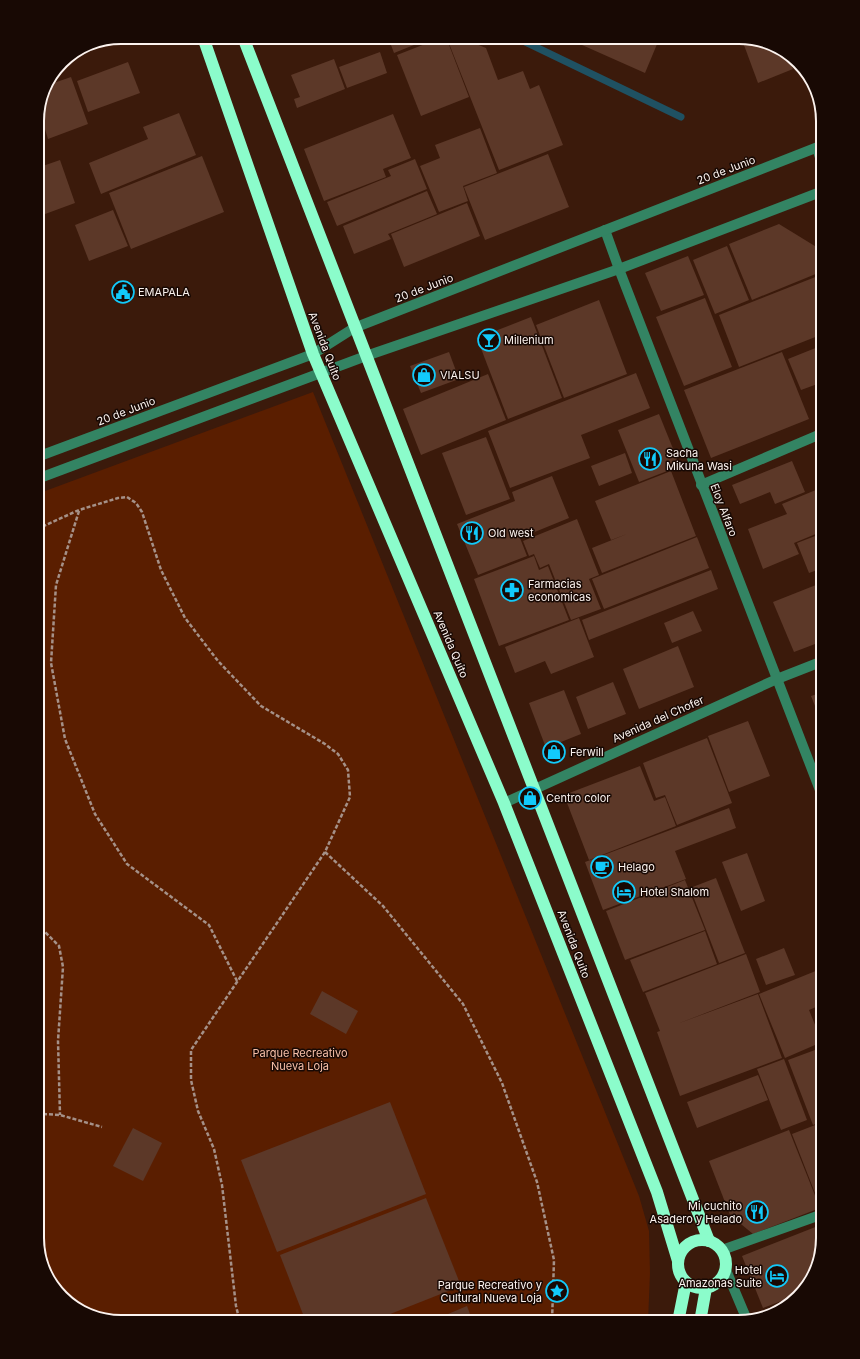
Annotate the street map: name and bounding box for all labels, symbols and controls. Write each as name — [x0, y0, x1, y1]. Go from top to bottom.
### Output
street label: 20 de Junio — [695, 152, 758, 188]
street label: 20 de Junio — [393, 270, 456, 306]
public building icon: EMAPALA — [110, 279, 136, 305]
place label: EMAPALA — [138, 285, 190, 299]
street label: Avenida Quito — [306, 310, 345, 383]
bar icon: Millenium — [476, 327, 502, 353]
place label: Millenium — [504, 333, 554, 347]
shop icon: VIALSU — [411, 362, 437, 388]
place label: VIALSU — [440, 368, 480, 382]
street label: 20 de Junio — [95, 393, 158, 429]
restaurant icon: Sacha Mikuna Wasi — [637, 446, 663, 472]
place label: Sacha Mikuna Wasi — [666, 446, 732, 473]
street label: Eloy Alfaro — [707, 481, 741, 539]
restaurant icon: Old west — [459, 520, 485, 546]
place label: Old west — [488, 526, 534, 540]
pharmacy icon: Farmacias economicas — [499, 577, 525, 603]
place label: Farmacias economicas — [528, 577, 591, 604]
street label: Avenida Quito — [430, 608, 472, 680]
street label: Avenida del Chofer — [610, 693, 706, 745]
shop icon: Ferwill — [541, 739, 567, 765]
place label: Ferwill — [570, 745, 604, 759]
shop icon: Centro color — [517, 785, 543, 811]
place label: Centro color — [546, 791, 610, 805]
cafe icon: Helago — [589, 854, 615, 880]
place label: Helago — [618, 860, 655, 874]
hotel icon: Hotel Shalom — [611, 879, 637, 905]
place label: Hotel Shalom — [640, 885, 709, 899]
street label: Avenida Quito — [555, 908, 594, 981]
park label: Parque Recreativo Nueva Loja — [252, 1046, 348, 1073]
place label: Mi cuchito Asadero y Helado — [650, 1199, 742, 1226]
restaurant icon: Mi cuchito Asadero y Helado — [744, 1199, 770, 1225]
place label: Hotel Amazonas Suite — [678, 1263, 762, 1290]
hotel icon: Hotel Amazonas Suite — [764, 1263, 790, 1289]
place label: Parque Recreativo y Cultural Nueva Loja — [438, 1278, 542, 1305]
place icon: Parque Recreativo y Cultural Nueva Loja — [544, 1278, 570, 1304]

